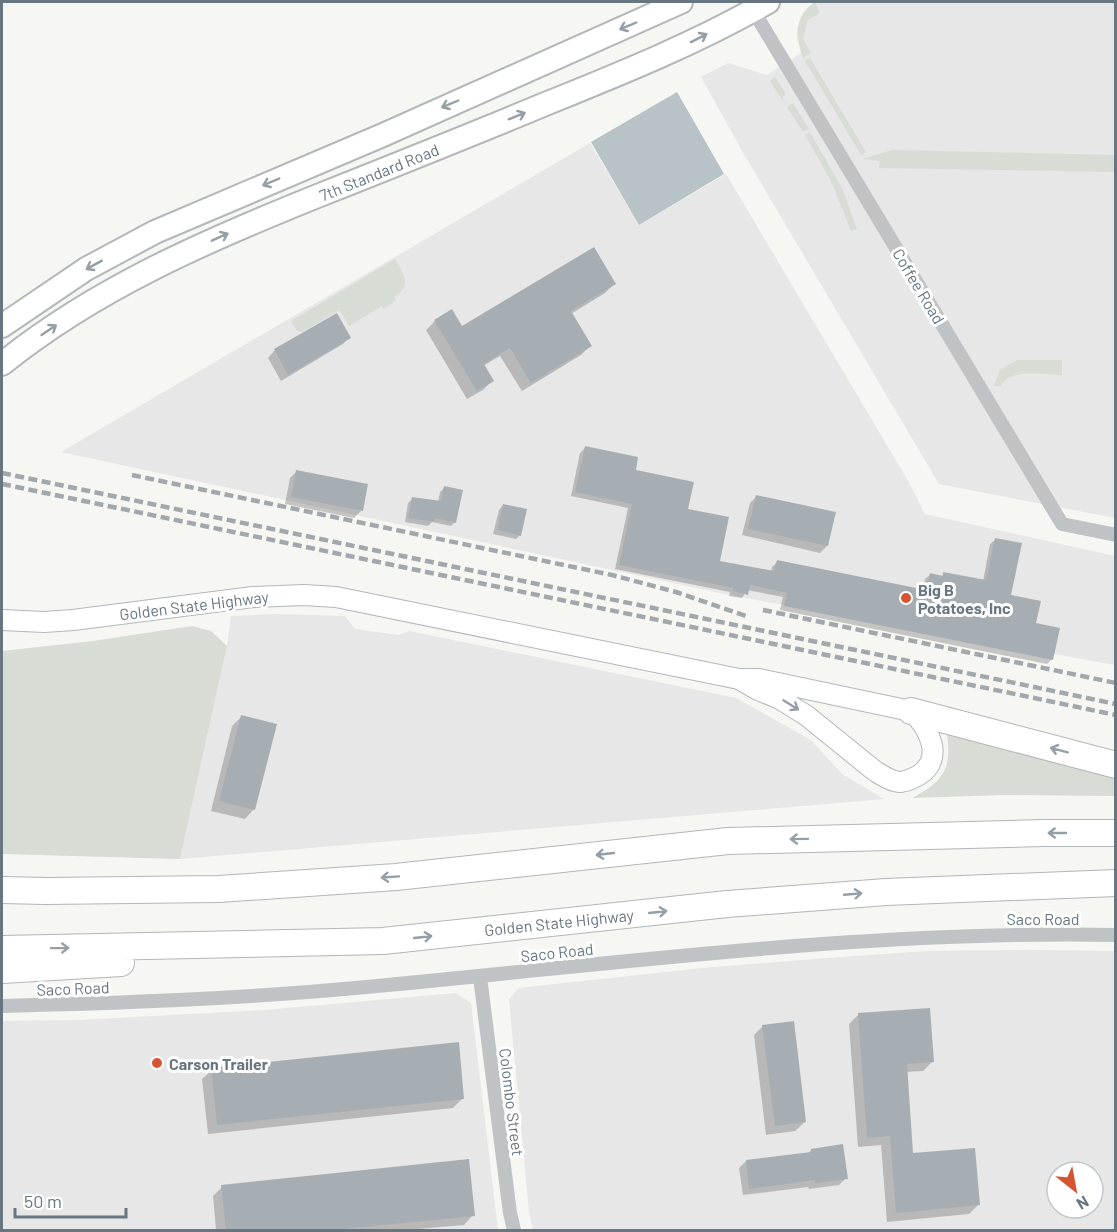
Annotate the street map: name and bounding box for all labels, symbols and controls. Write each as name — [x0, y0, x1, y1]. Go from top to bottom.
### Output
one-way arrow — [620, 21, 638, 32]
one-way arrow — [690, 32, 708, 44]
one-way arrow — [441, 99, 459, 111]
one-way arrow — [508, 110, 526, 121]
street label: 7th Standard Road — [317, 139, 441, 205]
one-way arrow — [262, 177, 280, 188]
one-way arrow — [211, 230, 229, 241]
street label: Coffee Road — [889, 245, 949, 327]
one-way arrow — [86, 259, 103, 271]
one-way arrow — [40, 324, 57, 336]
place label: Big B Potatoes, Inc — [918, 580, 1011, 617]
street label: Golden State Highway — [118, 586, 270, 624]
marker: Big B Potatoes, Inc — [899, 591, 913, 605]
one-way arrow — [782, 700, 799, 712]
one-way arrow — [1050, 744, 1069, 756]
one-way arrow — [1048, 827, 1068, 839]
one-way arrow — [790, 833, 810, 845]
one-way arrow — [595, 849, 615, 860]
one-way arrow — [381, 872, 400, 883]
one-way arrow — [842, 889, 862, 900]
street label: Golden State Highway — [483, 905, 635, 939]
one-way arrow — [648, 906, 668, 917]
street label: Saco Road — [1006, 909, 1080, 928]
one-way arrow — [412, 931, 432, 942]
street label: Saco Road — [520, 939, 594, 965]
one-way arrow — [49, 942, 69, 954]
street label: Saco Road — [36, 977, 110, 999]
street label: Colombo Street — [496, 1047, 528, 1157]
place label: Carson Trailer — [169, 1054, 268, 1073]
marker: Carson Trailer — [150, 1056, 164, 1070]
north arrow — [1045, 1160, 1105, 1220]
scale bar — [15, 1181, 126, 1219]
text: 50 m — [24, 1190, 62, 1212]
text: N — [1074, 1192, 1092, 1214]

